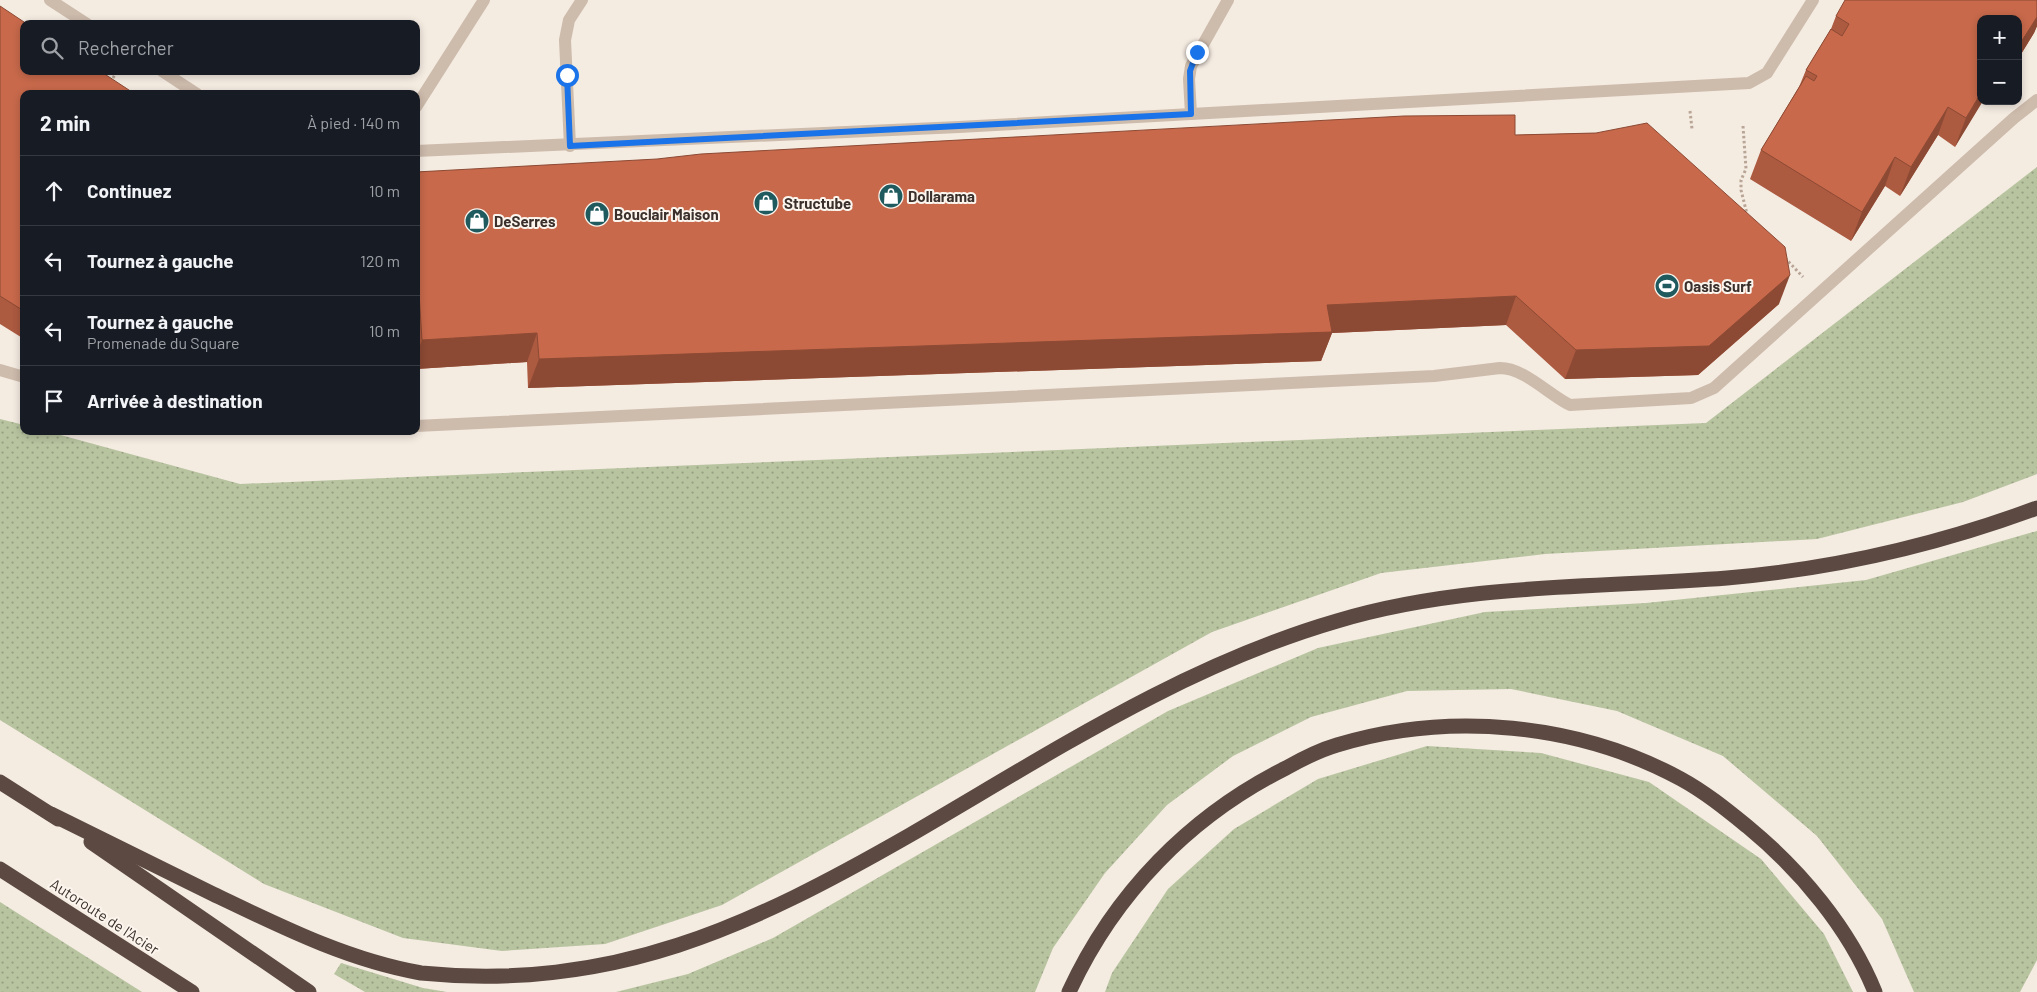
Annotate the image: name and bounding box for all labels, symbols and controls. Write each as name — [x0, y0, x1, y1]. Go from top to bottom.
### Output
map controls — [1977, 15, 2022, 105]
button: + — [1977, 15, 2022, 60]
search box — [20, 20, 420, 75]
icon: search — [38, 34, 66, 62]
text: Rechercher — [78, 36, 174, 59]
route end — [1186, 41, 1209, 64]
button: − — [1977, 60, 2022, 105]
route start — [556, 64, 579, 87]
text: 2 min — [40, 110, 90, 135]
text: À pied · 140 m — [307, 113, 400, 132]
icon: ahead — [40, 177, 68, 205]
text: Continuez — [87, 179, 171, 202]
text: 10 m — [369, 181, 400, 200]
shop icon: Dollarama — [878, 183, 904, 209]
place label: Dollarama — [908, 187, 975, 205]
shop icon: Structube — [753, 190, 779, 216]
place label: Structube — [784, 194, 851, 212]
shop icon: Bouclair Maison — [584, 201, 610, 227]
place label: Bouclair Maison — [614, 205, 719, 223]
shop icon: DeSerres — [464, 208, 490, 234]
place label: DeSerres — [494, 212, 556, 230]
icon: left — [40, 247, 68, 275]
text: Tournez à gauche — [87, 249, 234, 272]
text: 120 m — [360, 251, 400, 270]
sports icon: Oasis Surf — [1654, 273, 1680, 299]
place label: Oasis Surf — [1684, 277, 1752, 295]
text: Tournez à gauche — [87, 310, 234, 333]
icon: left — [40, 317, 68, 345]
text: 10 m — [369, 321, 400, 340]
text: Promenade du Square — [87, 333, 240, 352]
icon: arrive — [40, 387, 68, 415]
text: Arrivée à destination — [87, 389, 263, 412]
street label: Autoroute de l'Acier — [47, 874, 163, 958]

